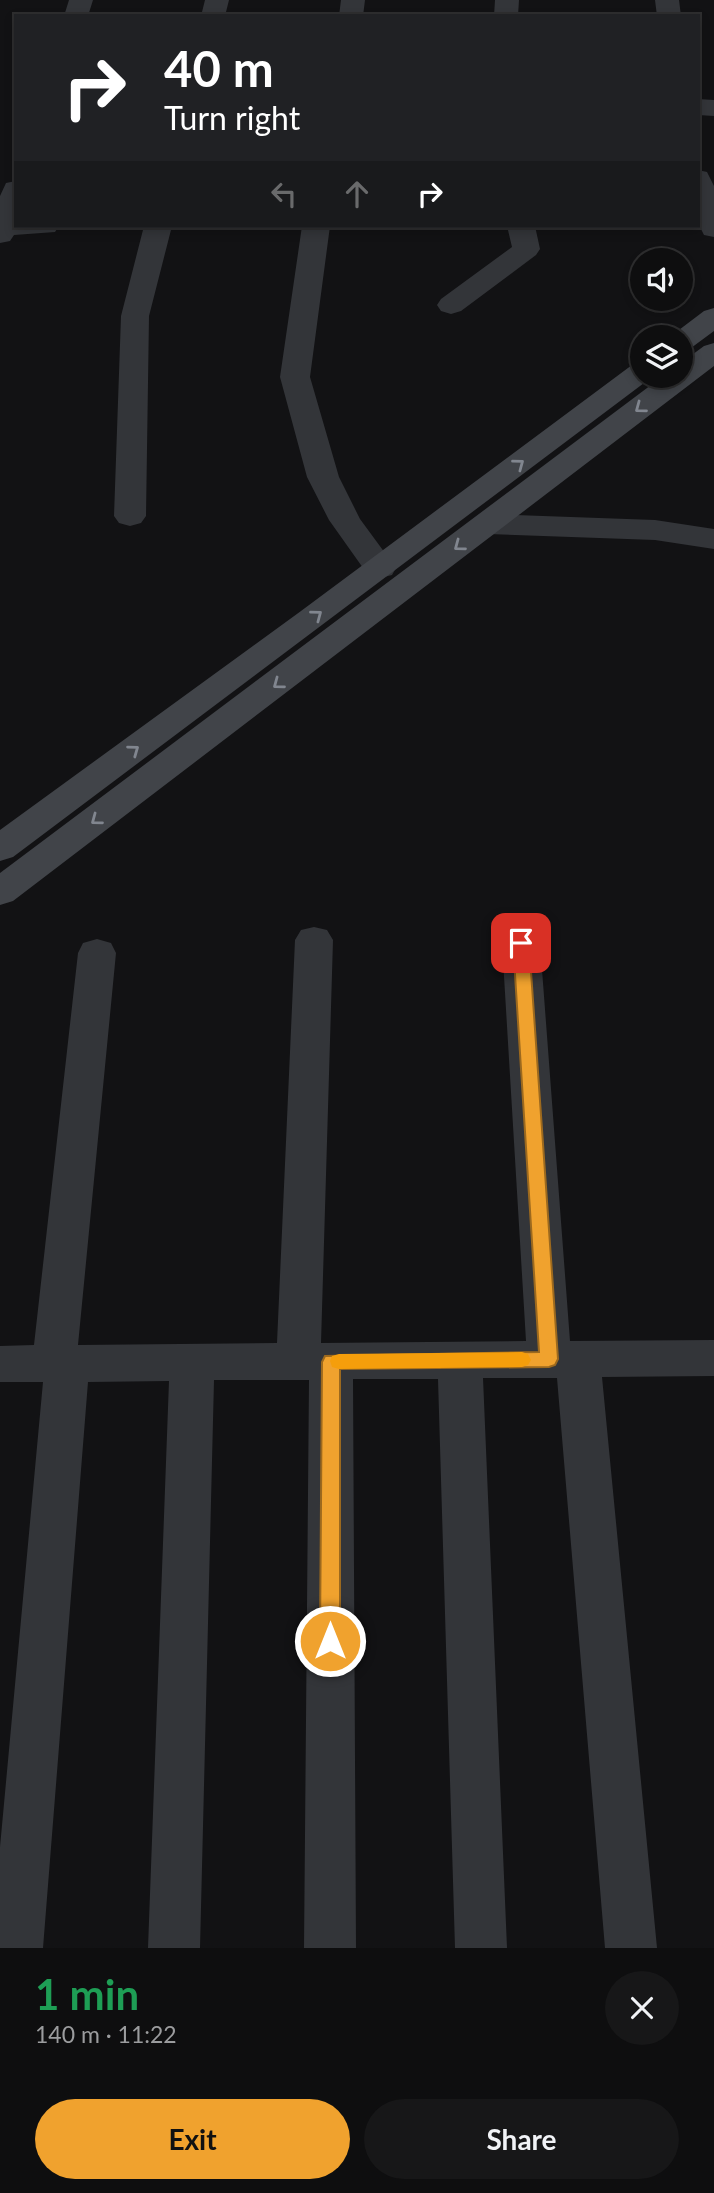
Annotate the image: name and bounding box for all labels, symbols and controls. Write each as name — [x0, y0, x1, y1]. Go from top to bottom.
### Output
text: 40 m — [164, 39, 274, 97]
icon: right — [49, 42, 140, 133]
text: Turn right — [164, 98, 300, 137]
icon: left — [265, 175, 303, 213]
icon: ahead — [338, 175, 376, 213]
icon: right — [411, 175, 449, 213]
map controls — [630, 248, 693, 388]
button: sound — [630, 248, 693, 311]
button: layers — [630, 325, 693, 388]
one-way arrow — [635, 400, 648, 412]
one-way arrow — [511, 459, 523, 472]
one-way arrow — [454, 538, 467, 551]
one-way arrow — [309, 611, 322, 623]
one-way arrow — [273, 675, 286, 688]
one-way arrow — [126, 746, 139, 758]
one-way arrow — [91, 812, 104, 824]
pin — [491, 913, 551, 973]
icon: arrive — [502, 924, 540, 962]
position arrow — [293, 1604, 367, 1678]
text: 1 min — [35, 1969, 139, 2019]
button: close — [605, 1971, 679, 2045]
text: 140 m · 11:22 — [35, 2020, 177, 2048]
button: Exit — [35, 2099, 350, 2179]
button: Share — [364, 2099, 679, 2179]

